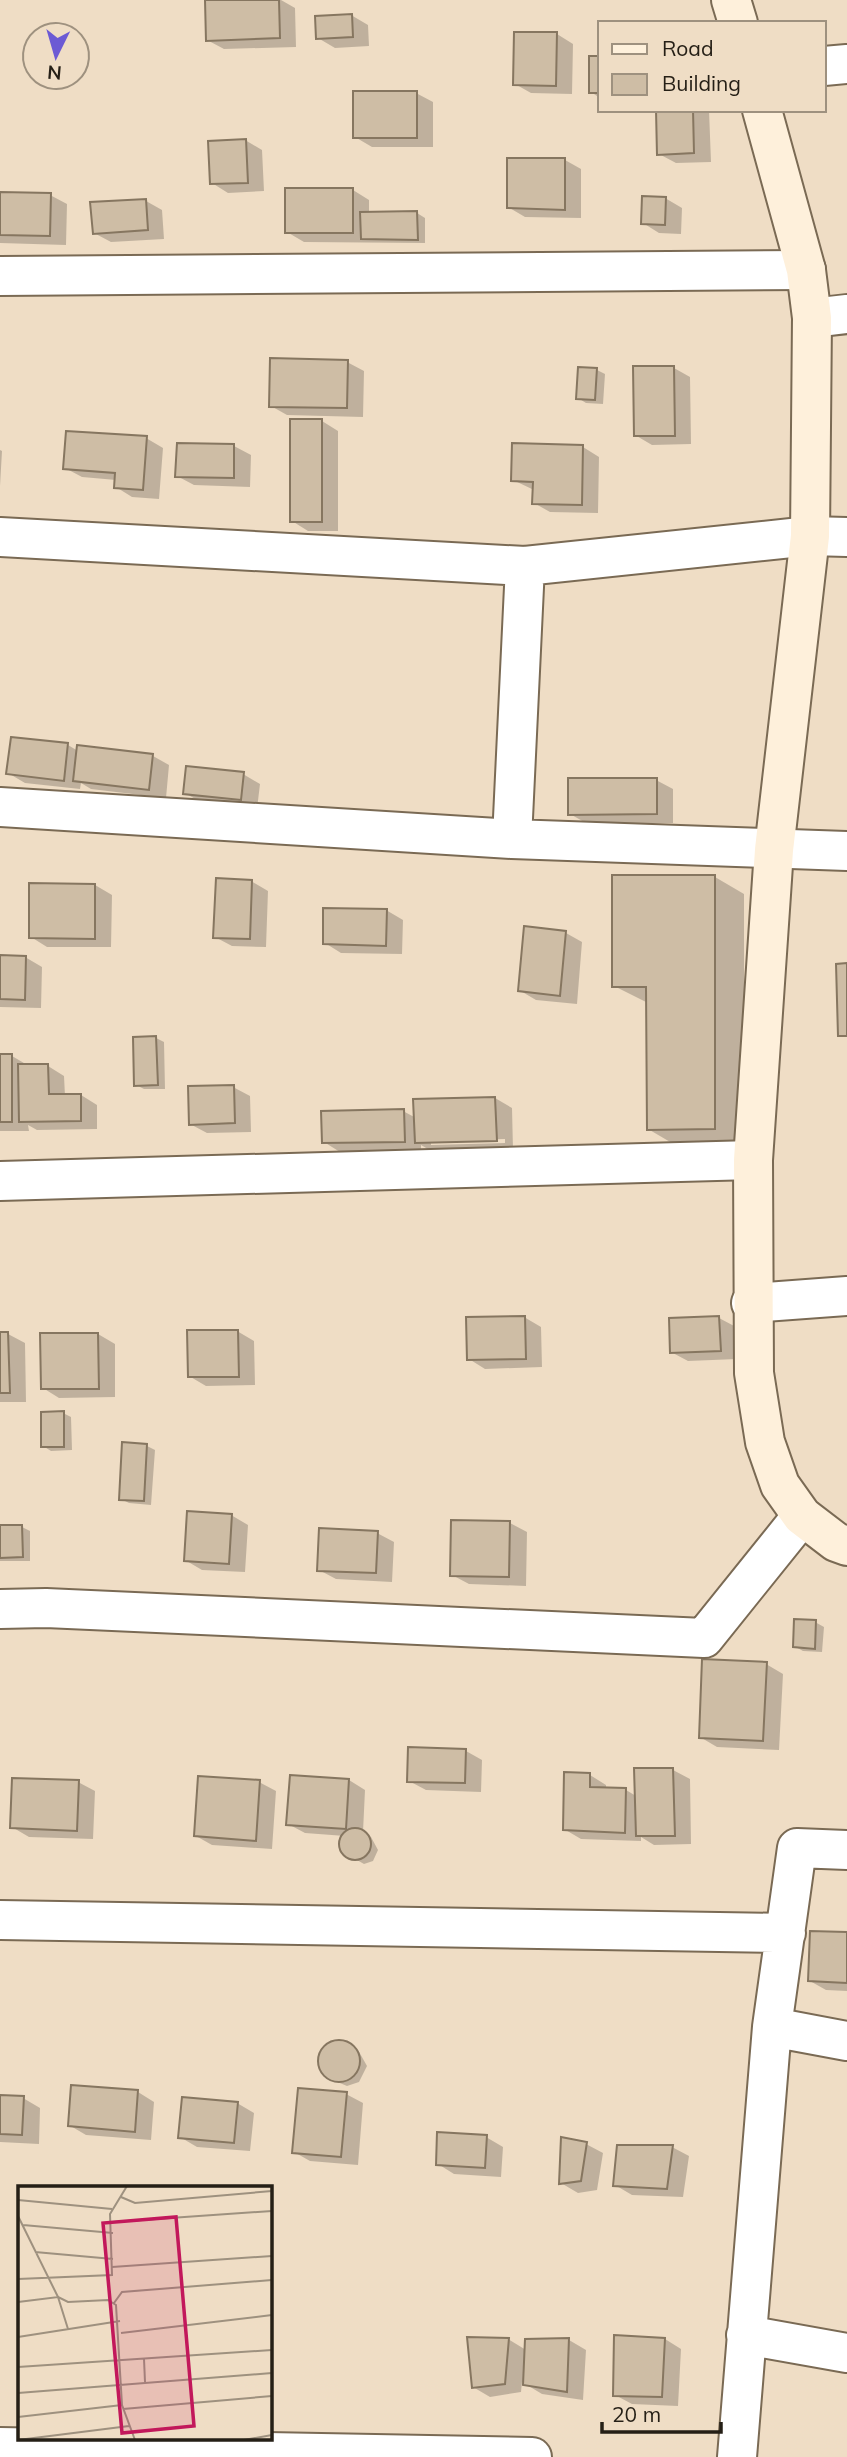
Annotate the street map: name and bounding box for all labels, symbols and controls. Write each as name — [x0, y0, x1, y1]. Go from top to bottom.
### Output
north arrow — [21, 21, 91, 91]
legend — [598, 21, 826, 112]
text: Road — [662, 35, 713, 61]
text: N — [46, 60, 63, 86]
text: Building — [662, 70, 741, 96]
inset map — [18, 2186, 271, 2440]
scale bar — [602, 2390, 721, 2434]
text: 20 m — [612, 2401, 661, 2427]

